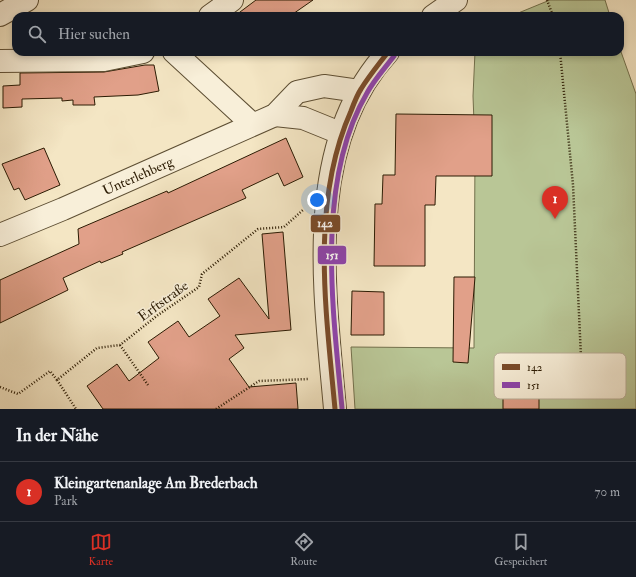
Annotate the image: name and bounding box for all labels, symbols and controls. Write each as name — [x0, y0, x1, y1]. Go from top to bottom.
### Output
search box — [12, 12, 624, 56]
icon: search — [26, 23, 48, 45]
text: Hier suchen — [58, 25, 130, 44]
street label: Unterlehberg — [100, 152, 177, 199]
pin: 1 — [542, 186, 568, 219]
your location — [307, 190, 327, 210]
line badge: 142 — [310, 214, 341, 233]
text: 142 — [317, 217, 333, 231]
line badge: 151 — [317, 245, 347, 265]
text: 151 — [326, 249, 338, 262]
street label: Erftstraße — [135, 277, 192, 325]
legend — [494, 353, 626, 399]
text: 142 — [527, 361, 543, 374]
text: 151 — [527, 379, 540, 392]
text: In der Nähe — [16, 425, 98, 446]
text: Kleingartenanlage Am Brederbach — [54, 474, 258, 493]
text: 1 — [27, 484, 31, 500]
text: 70 m — [595, 484, 620, 500]
text: Park — [54, 493, 78, 509]
tab: Karte — [89, 531, 113, 568]
tab: Route — [290, 531, 317, 568]
tab: Gespeichert — [494, 531, 547, 568]

